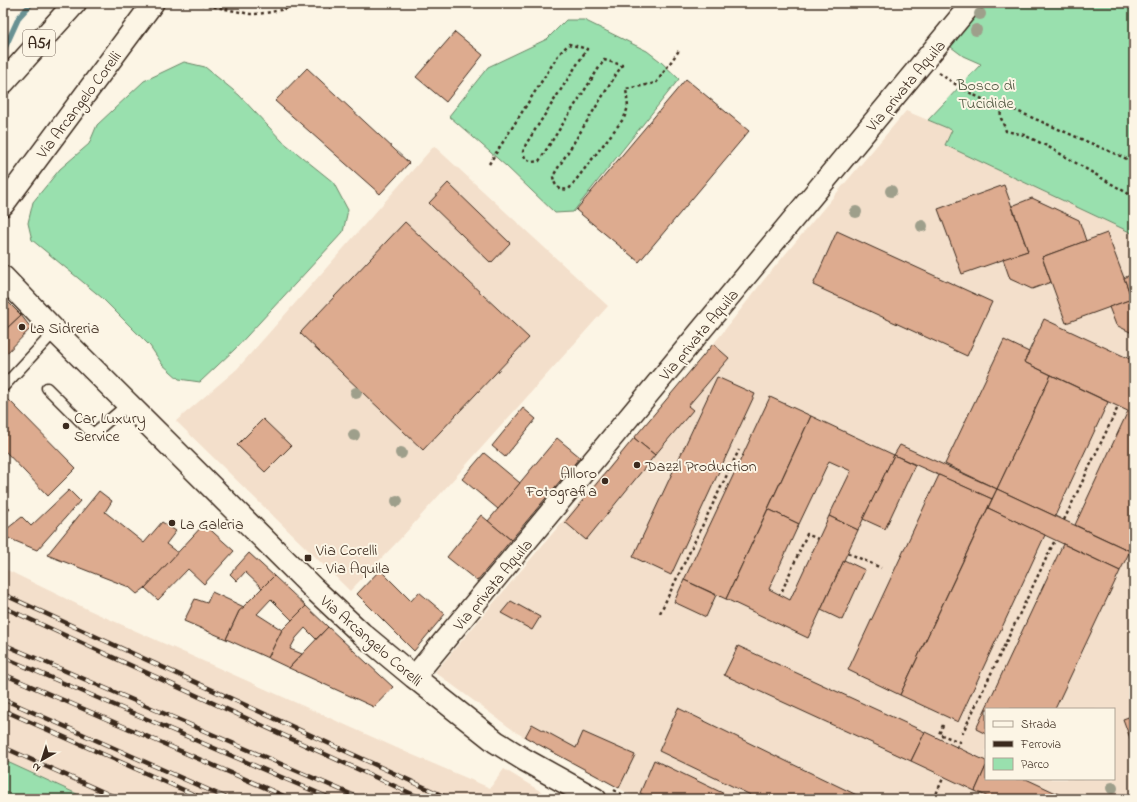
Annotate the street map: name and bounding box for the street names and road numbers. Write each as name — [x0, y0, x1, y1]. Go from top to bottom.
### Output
road number: A51 — [23, 30, 55, 56]
street label: Via privata Aquila — [860, 35, 952, 138]
street label: Via Arcangelo Corelli — [31, 46, 128, 165]
street label: Via privata Aquila — [653, 284, 745, 387]
street label: Via privata Aquila — [447, 534, 539, 637]
street label: Via Arcangelo Corelli — [313, 589, 427, 693]

